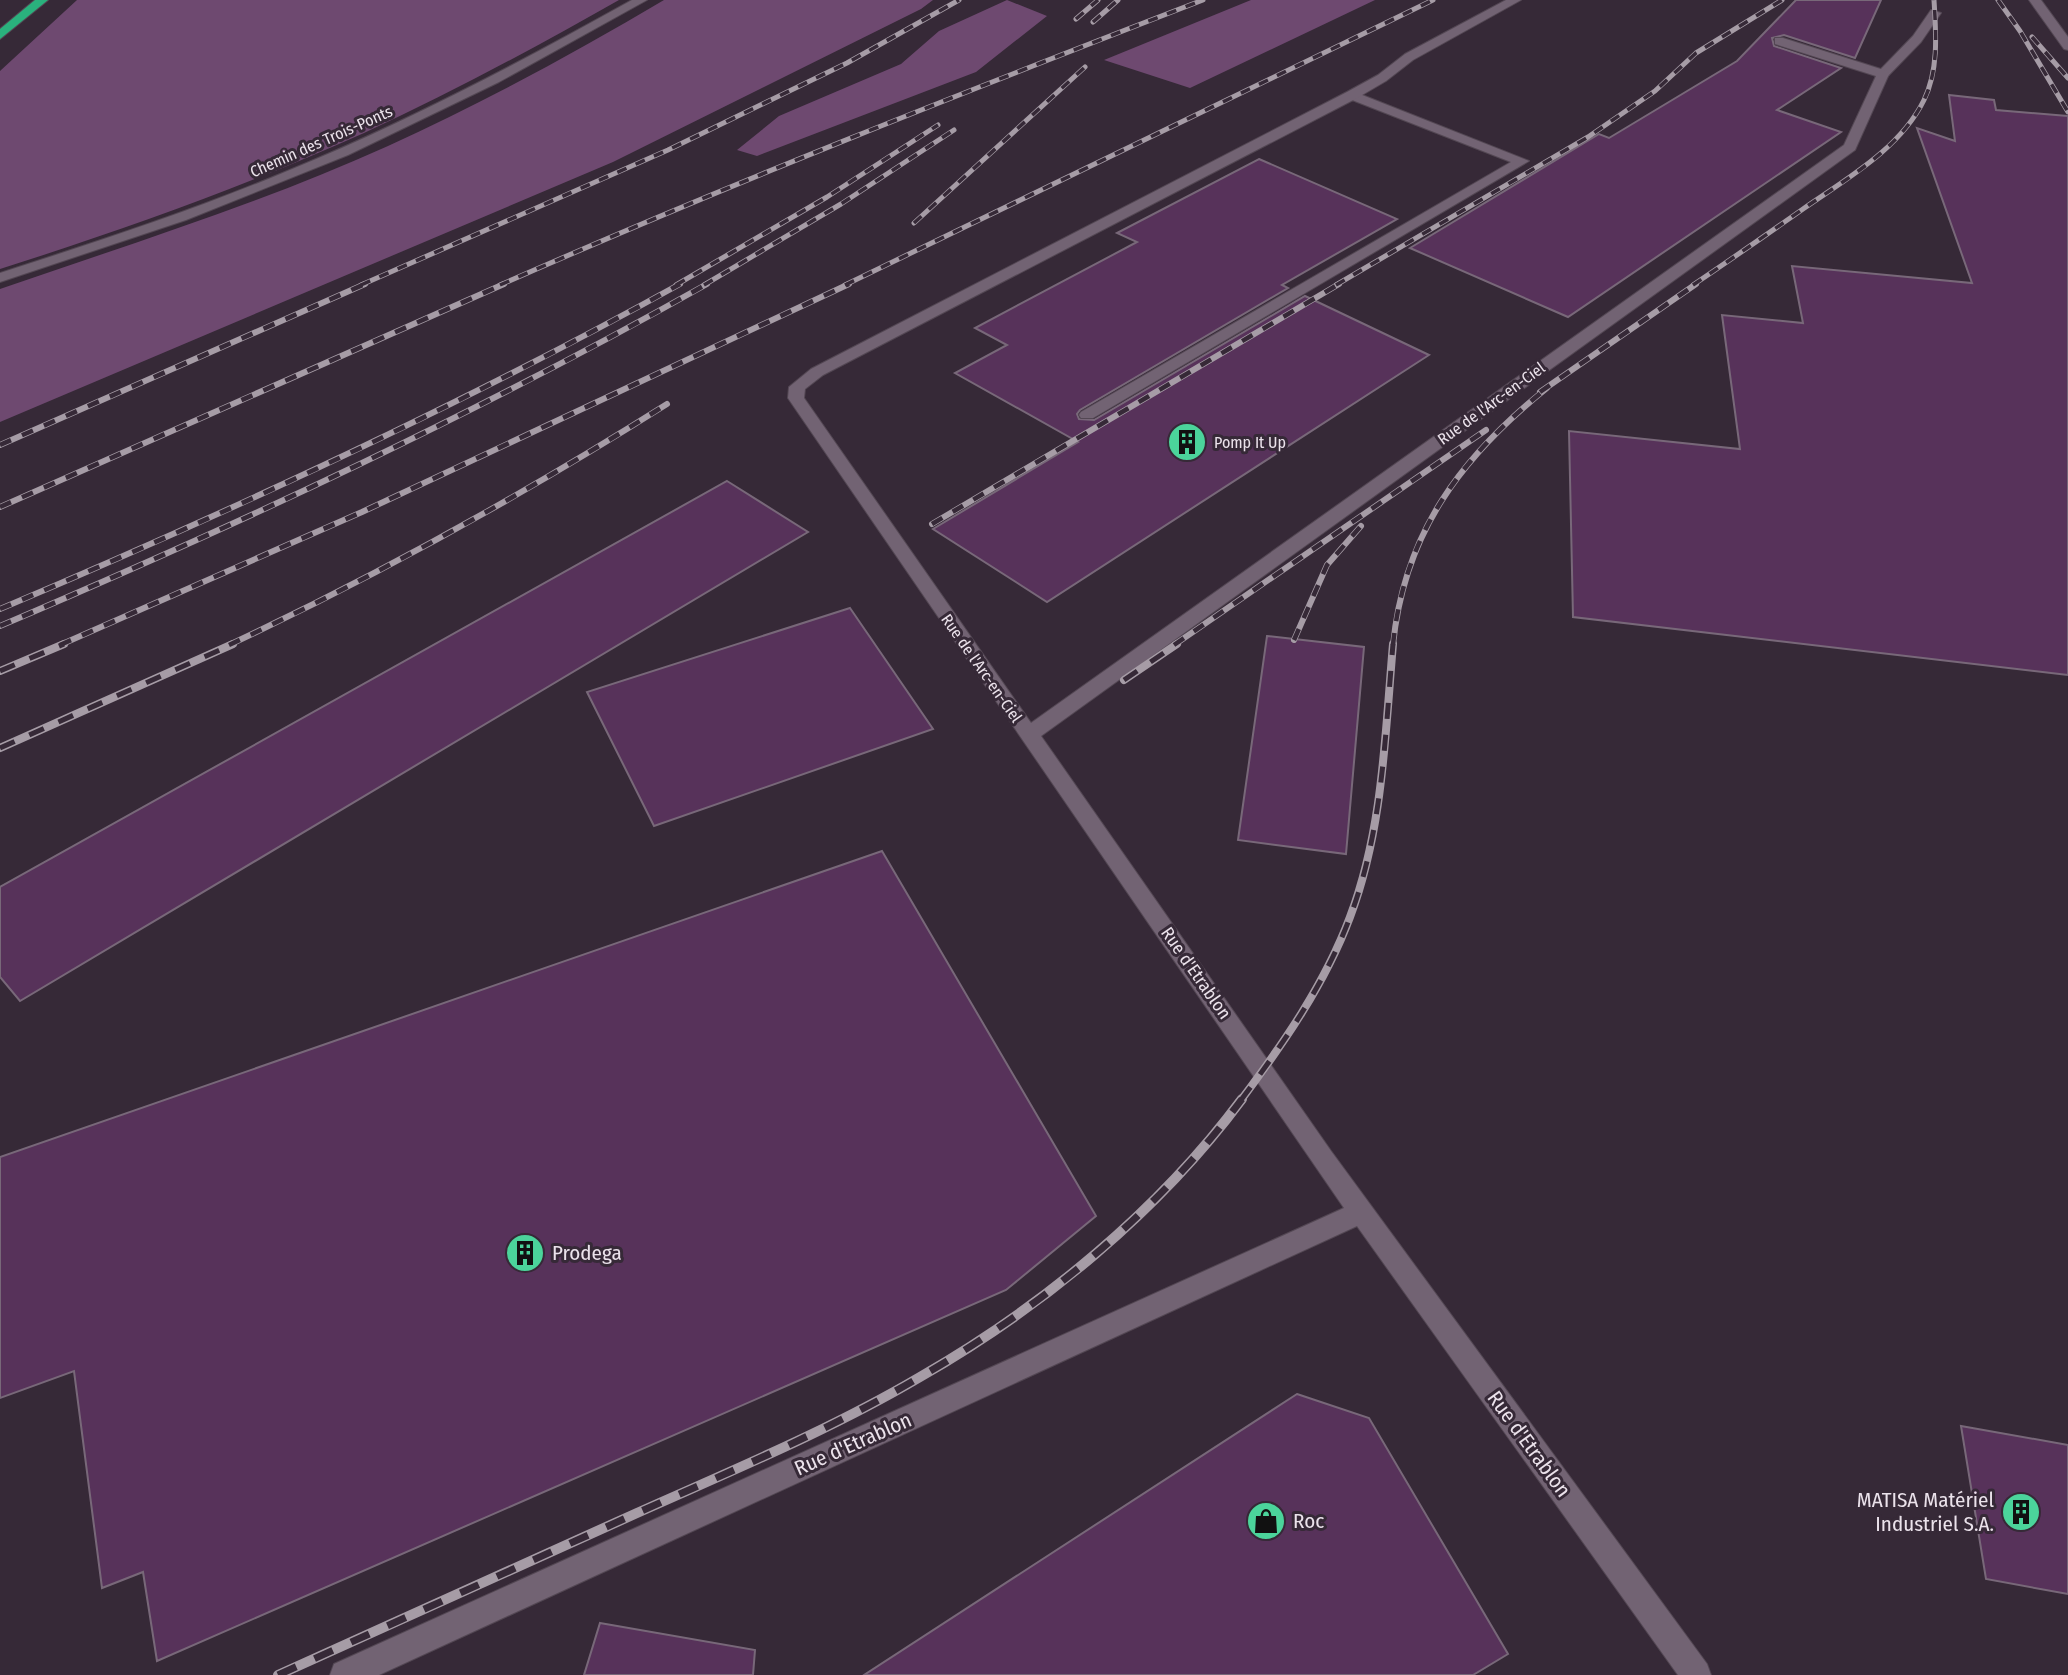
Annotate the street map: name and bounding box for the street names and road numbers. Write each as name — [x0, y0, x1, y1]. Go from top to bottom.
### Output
street label: Chemin des Trois-Ponts — [247, 101, 395, 181]
street label: Rue de l'Arc-en-Ciel — [1434, 358, 1549, 449]
street label: Rue de l'Arc-en-Ciel — [937, 610, 1026, 726]
street label: Rue d'Etrablon — [1156, 923, 1236, 1023]
street label: Rue d'Etrablon — [1482, 1386, 1576, 1502]
street label: Rue d'Etrablon — [790, 1407, 916, 1481]

